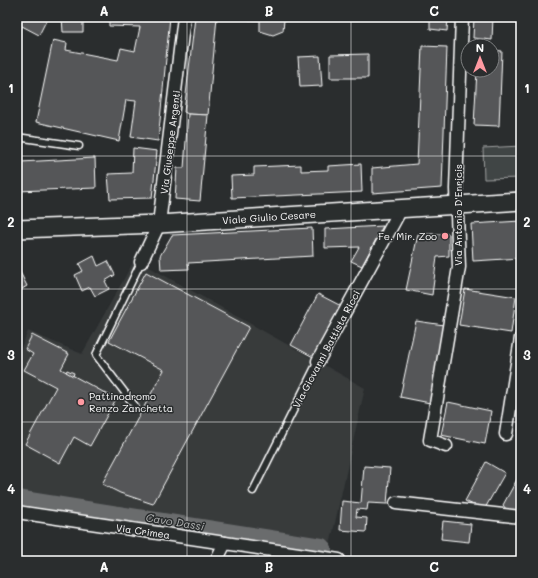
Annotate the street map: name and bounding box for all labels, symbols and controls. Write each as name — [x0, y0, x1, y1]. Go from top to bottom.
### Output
text: A — [99, 2, 109, 19]
text: B — [265, 2, 274, 19]
text: C — [429, 2, 439, 19]
north arrow — [460, 38, 500, 78]
text: N — [476, 40, 484, 55]
text: 1 — [8, 79, 14, 96]
text: 1 — [524, 79, 530, 96]
street label: Via Giuseppe Argenti — [157, 89, 183, 195]
street label: Via Antonio D'Enricis — [451, 164, 465, 266]
street label: Viale Giulio Cesare — [222, 207, 316, 227]
text: 2 — [7, 213, 15, 230]
text: 2 — [523, 213, 531, 230]
place label: Fe. Mir. Zoo — [378, 229, 437, 243]
marker: Fe. Mir. Zoo — [440, 231, 450, 241]
street label: Via Giovanni Battista Ricci — [289, 288, 363, 410]
text: 3 — [7, 346, 15, 363]
text: 3 — [523, 346, 531, 363]
place label: Pattinodromo Renzo Zanchetta — [89, 389, 173, 415]
marker: Pattinodromo Renzo Zanchetta — [76, 397, 86, 407]
text: 4 — [7, 480, 15, 497]
text: 4 — [523, 480, 531, 497]
water label: Cavo Dassi — [145, 509, 206, 534]
street label: Via Crimea — [115, 520, 171, 542]
text: A — [99, 558, 109, 575]
text: B — [265, 558, 274, 575]
text: C — [429, 558, 439, 575]

